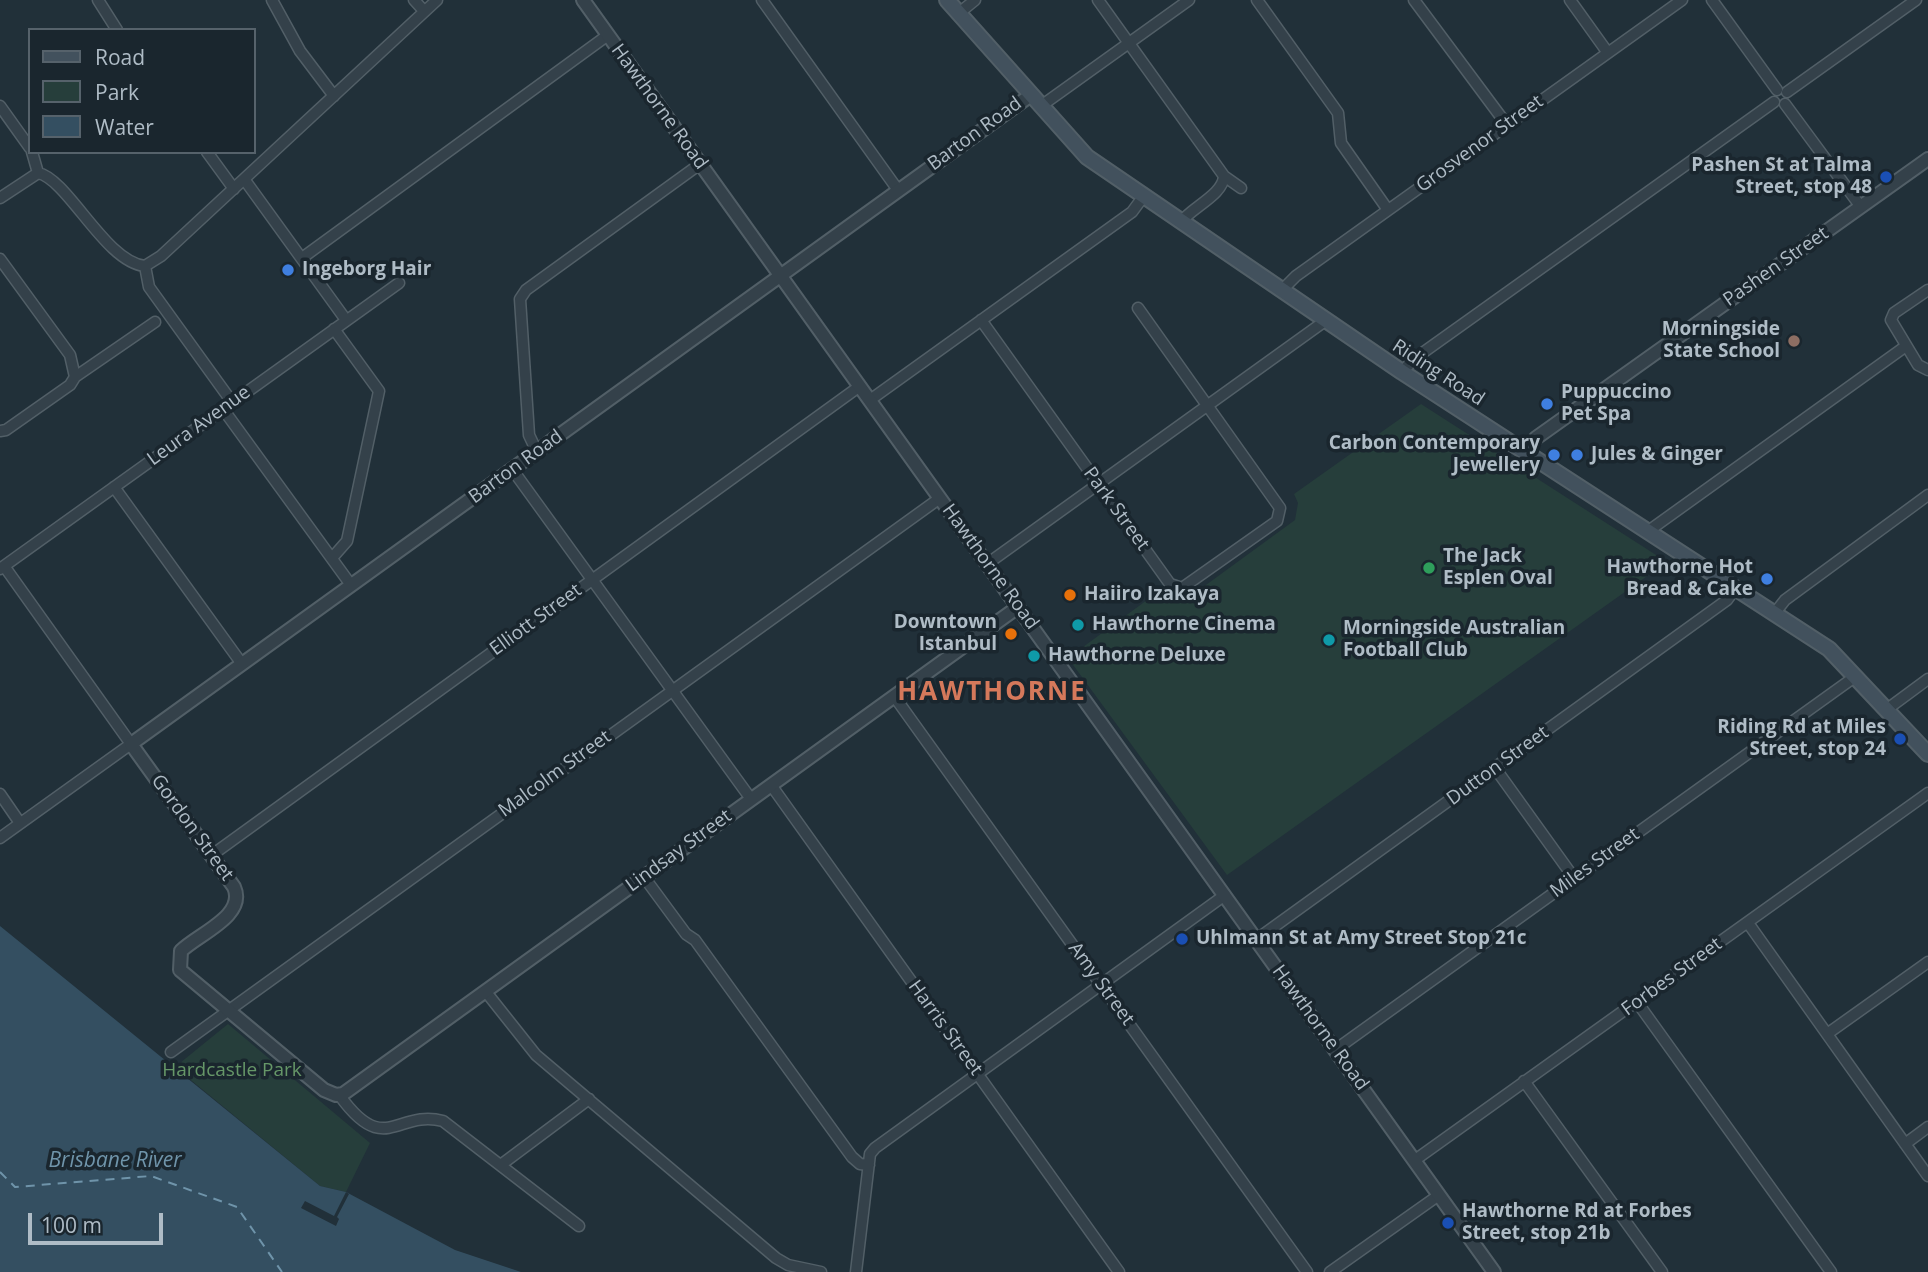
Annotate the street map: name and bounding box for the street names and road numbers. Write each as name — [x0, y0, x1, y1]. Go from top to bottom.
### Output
street label: Hawthorne Road — [606, 40, 712, 174]
street label: Grosvenor Street — [1412, 90, 1548, 198]
street label: Barton Road — [924, 92, 1026, 176]
street label: Pashen Street — [1719, 222, 1833, 312]
street label: Riding Road — [1388, 335, 1488, 411]
street label: Leura Avenue — [143, 381, 255, 471]
street label: Barton Road — [465, 425, 567, 509]
street label: Park Street — [1078, 463, 1154, 555]
street label: Hawthorne Road — [937, 500, 1043, 634]
street label: Elliott Street — [486, 579, 586, 661]
street label: Dutton Street — [1443, 721, 1553, 811]
street label: Malcolm Street — [494, 726, 616, 822]
street label: Gordon Street — [146, 770, 238, 886]
street label: Lindsay Street — [622, 805, 736, 897]
street label: Miles Street — [1546, 823, 1644, 903]
street label: Forbes Street — [1617, 933, 1727, 1021]
street label: Amy Street — [1063, 938, 1139, 1030]
street label: Hawthorne Road — [1267, 961, 1373, 1095]
street label: Harris Street — [903, 976, 987, 1080]

